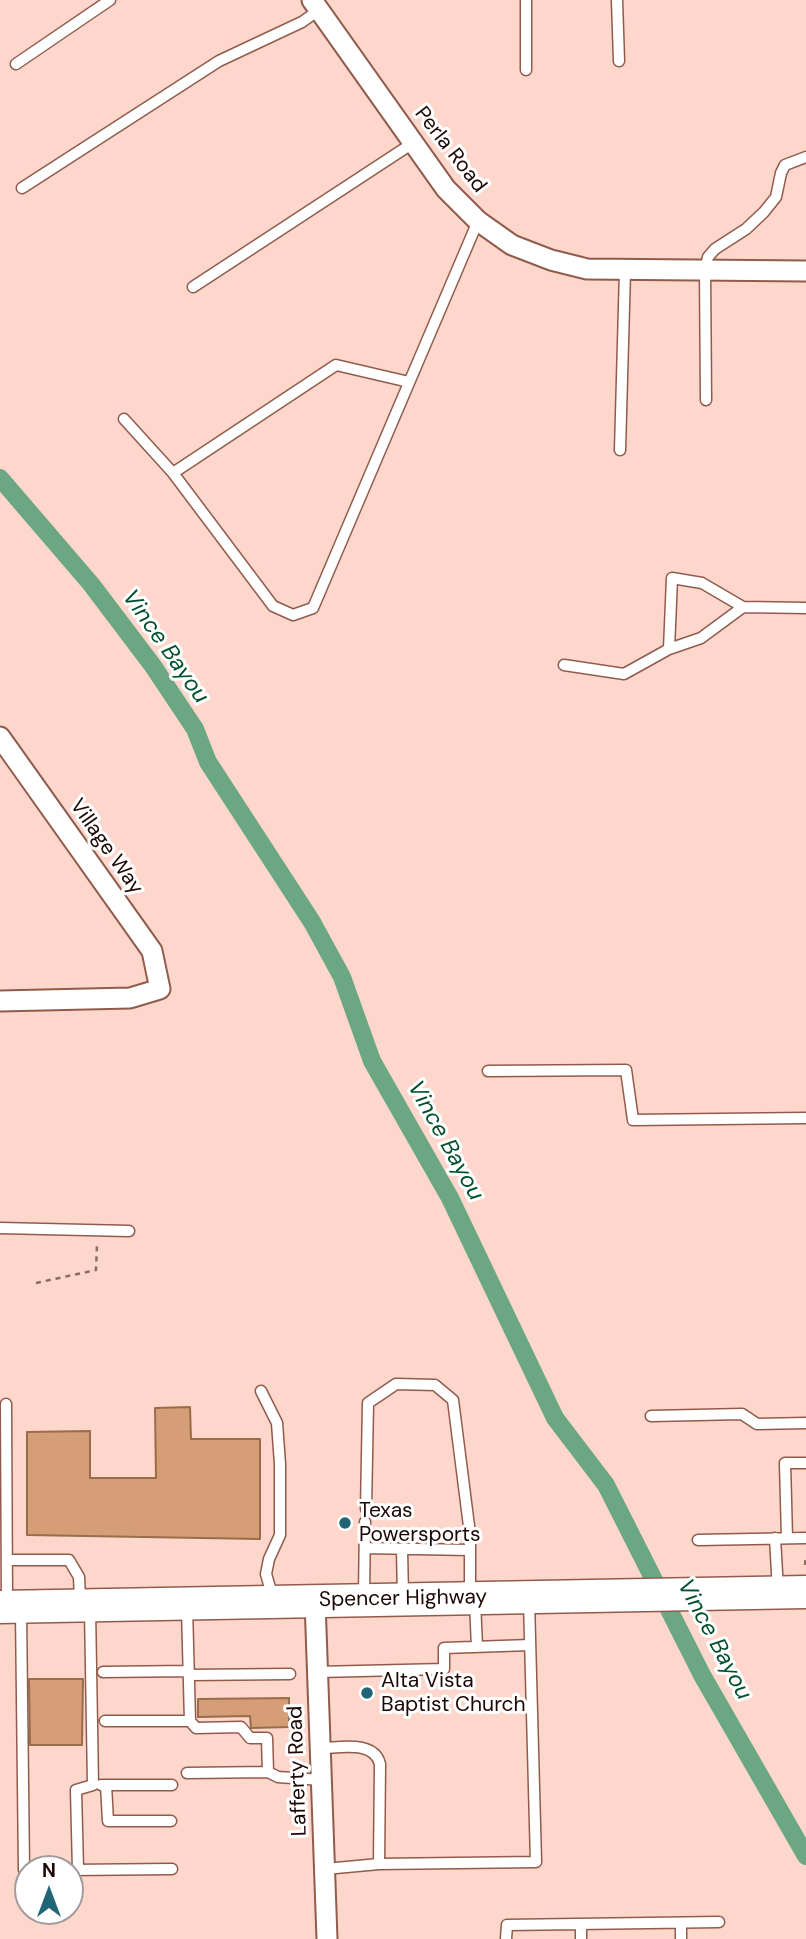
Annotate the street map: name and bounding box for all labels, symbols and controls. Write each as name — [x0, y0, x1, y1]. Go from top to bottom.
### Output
street label: Perla Road — [409, 102, 491, 198]
water label: Vince Bayou — [116, 585, 214, 709]
street label: Village Way — [64, 794, 148, 900]
water label: Vince Bayou — [401, 1076, 489, 1206]
place label: Texas Powersports — [359, 1498, 481, 1548]
marker: Texas Powersports — [337, 1515, 353, 1531]
water label: Vince Bayou — [671, 1575, 757, 1705]
street label: Spencer Highway — [319, 1585, 487, 1613]
place label: Alta Vista Baptist Church — [381, 1668, 526, 1718]
marker: Alta Vista Baptist Church — [359, 1685, 375, 1701]
street label: Lafferty Road — [283, 1705, 313, 1837]
north arrow — [14, 1855, 84, 1925]
text: N — [42, 1858, 56, 1883]

